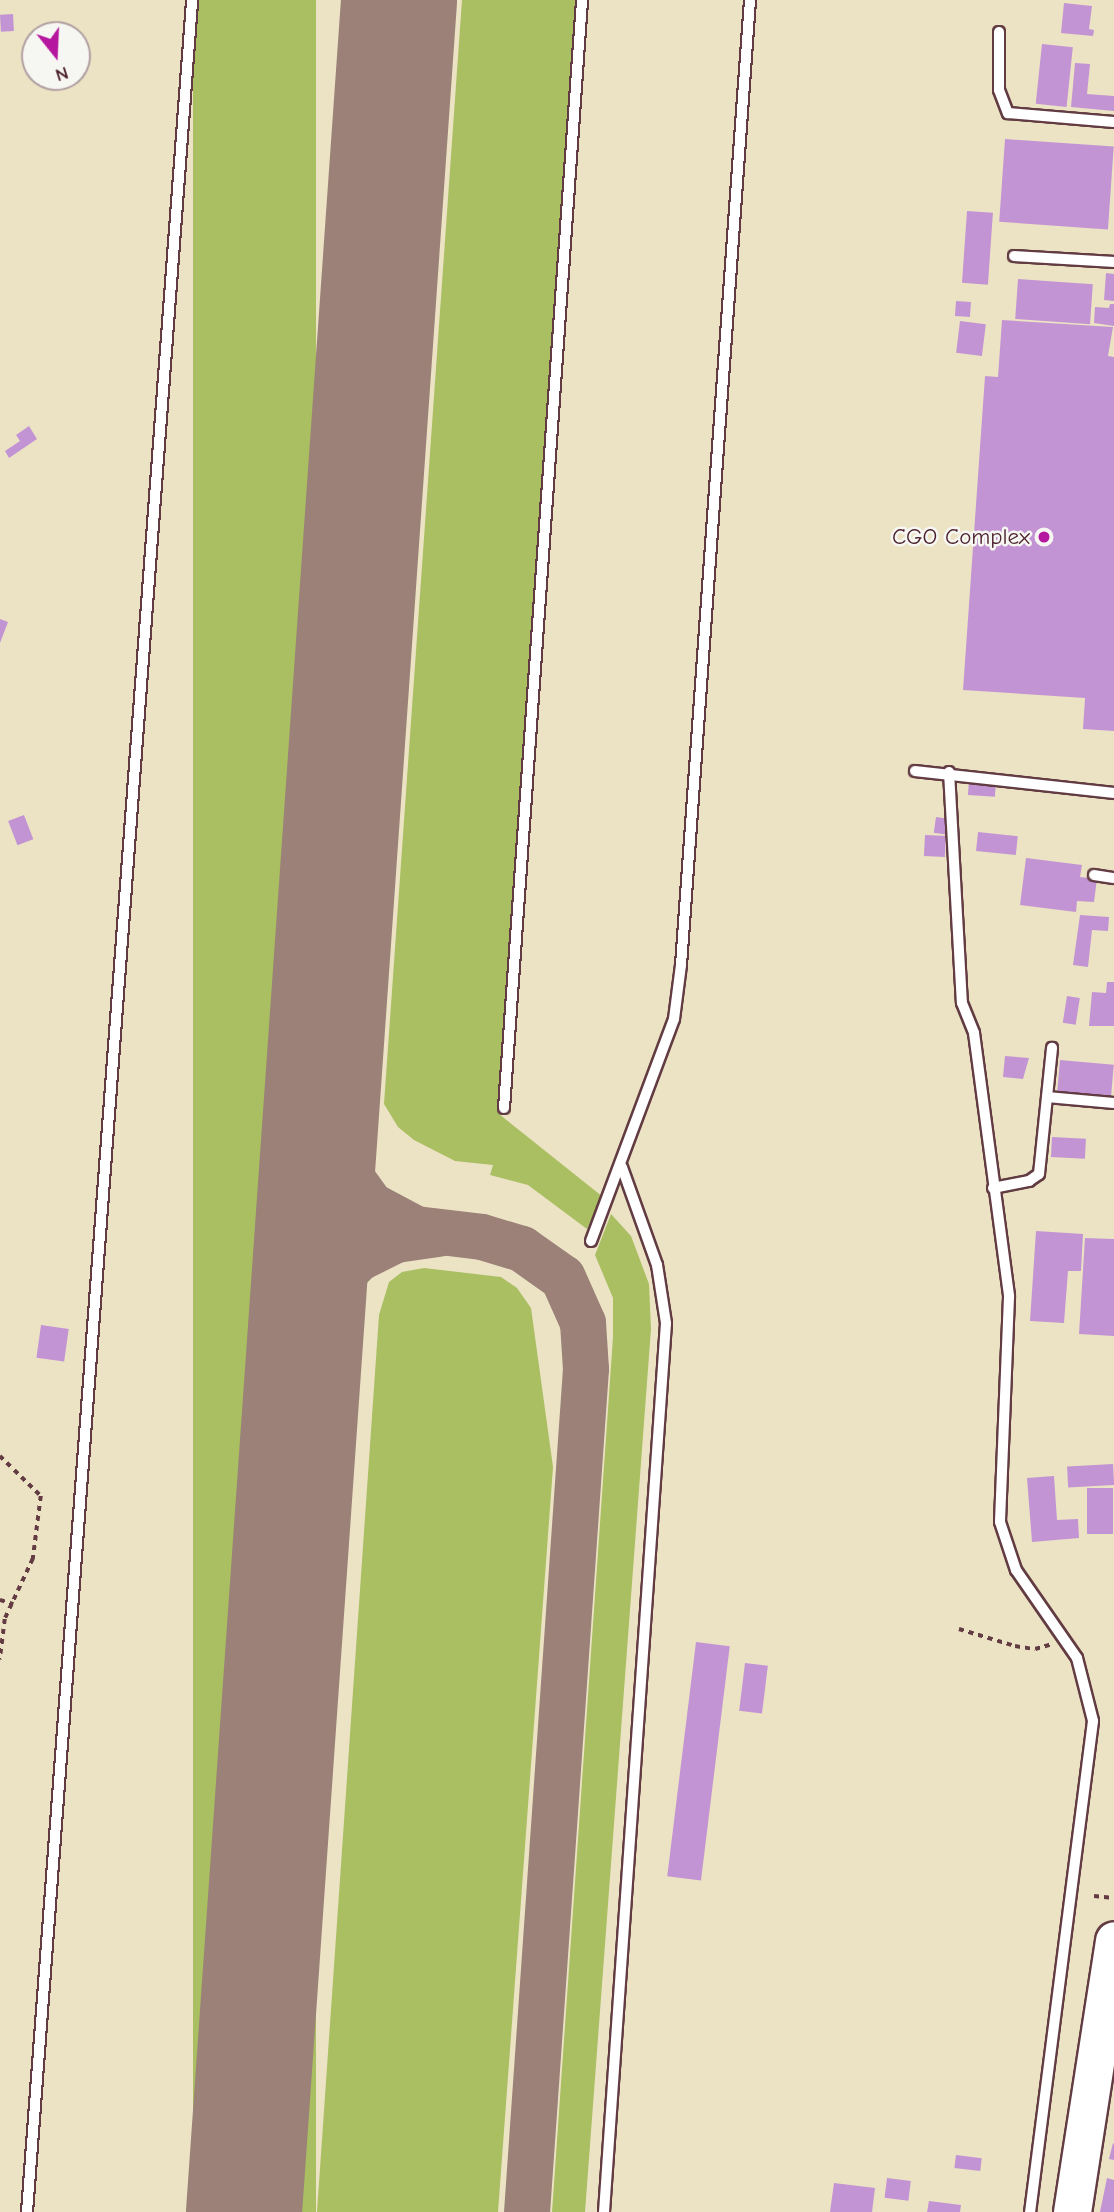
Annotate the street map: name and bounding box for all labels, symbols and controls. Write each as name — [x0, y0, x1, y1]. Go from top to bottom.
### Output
north arrow — [21, 21, 91, 91]
text: N — [53, 62, 71, 86]
place label: CGO Complex — [892, 523, 1030, 551]
marker: CGO Complex — [1036, 529, 1052, 545]

